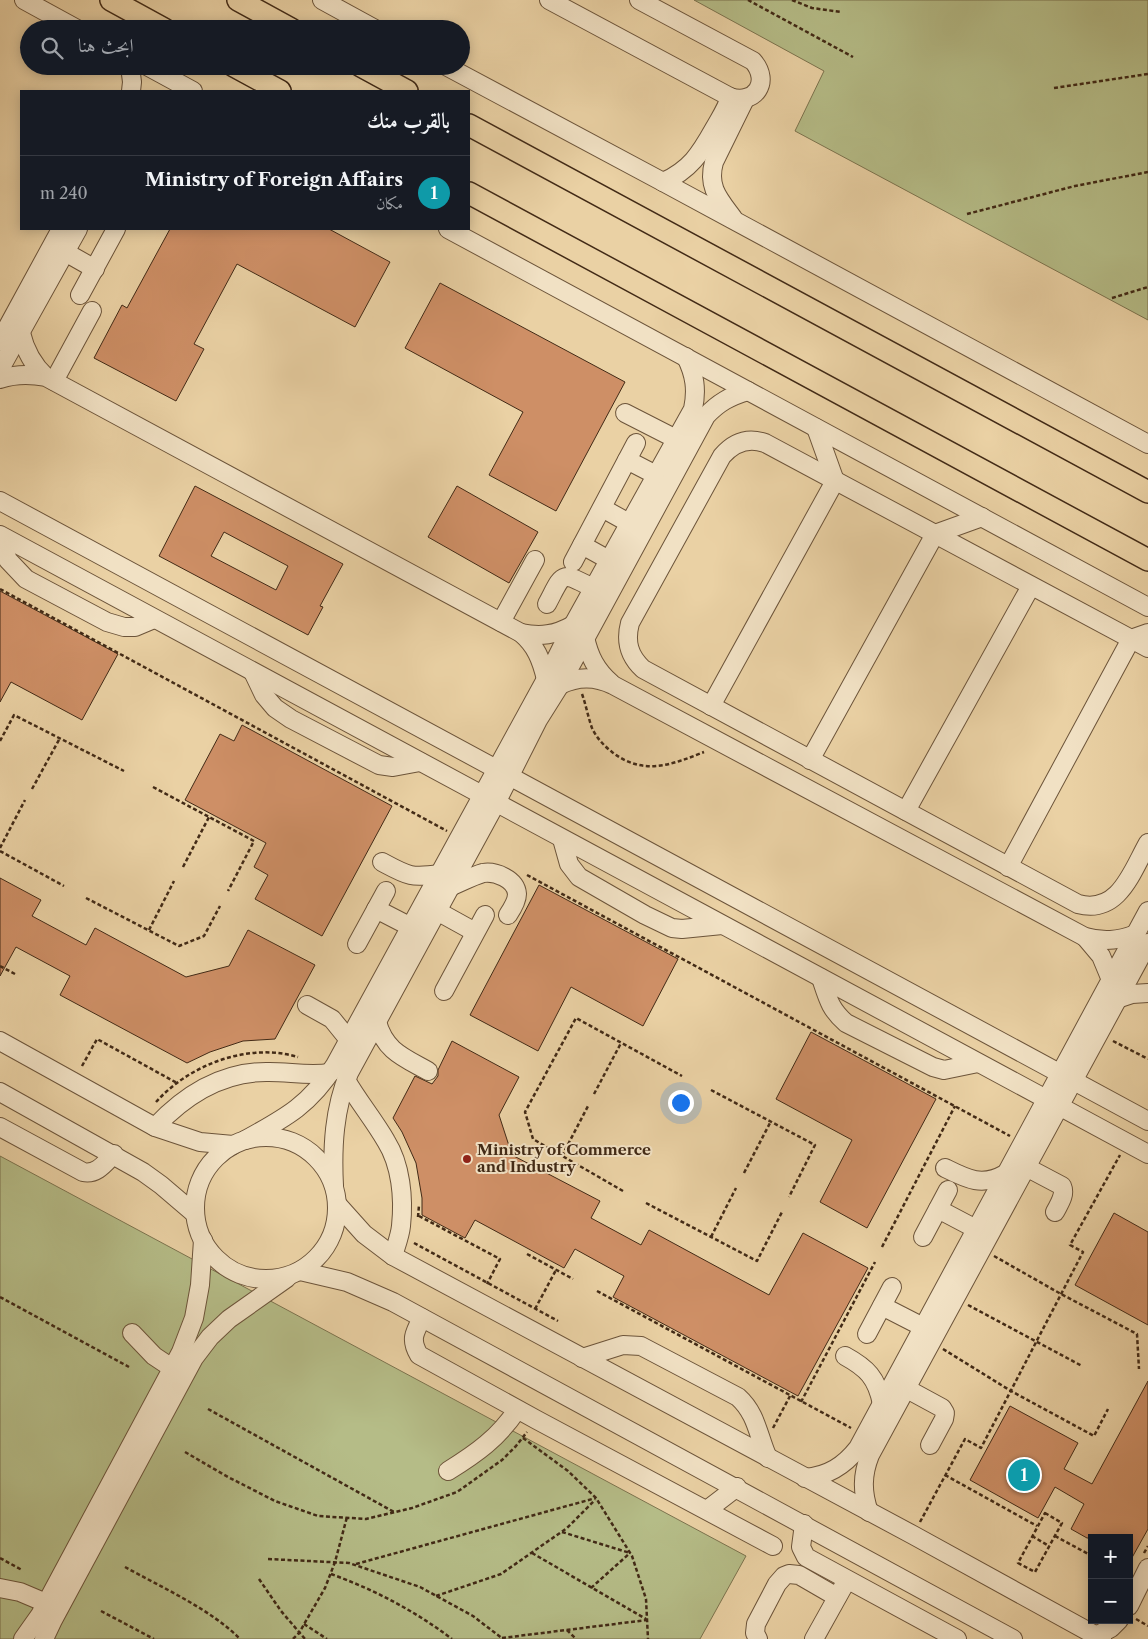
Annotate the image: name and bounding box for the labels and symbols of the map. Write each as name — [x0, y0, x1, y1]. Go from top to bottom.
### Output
your location — [668, 1090, 694, 1116]
place label: Ministry of Commerce and Industry — [477, 1140, 651, 1176]
marker: Ministry of Commerce and Industry — [461, 1153, 473, 1165]
pin: 1 — [1008, 1456, 1040, 1494]

